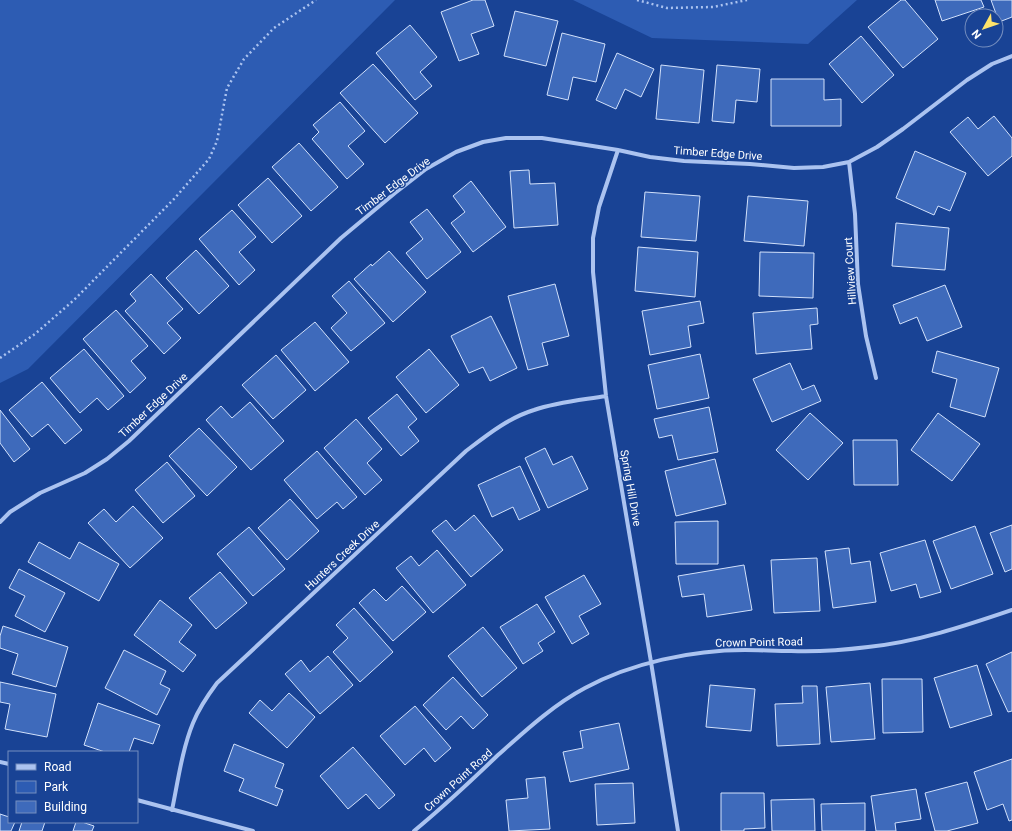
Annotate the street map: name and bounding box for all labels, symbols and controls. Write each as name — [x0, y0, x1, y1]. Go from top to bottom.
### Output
north arrow — [964, 8, 1004, 48]
text: N — [969, 27, 984, 41]
street label: Timber Edge Drive — [673, 144, 763, 163]
street label: Timber Edge Drive — [354, 154, 433, 218]
street label: Hillview Court — [842, 236, 859, 305]
street label: Timber Edge Drive — [116, 370, 190, 441]
street label: Spring Hill Drive — [617, 449, 644, 527]
street label: Hunters Creek Drive — [302, 517, 382, 593]
street label: Crown Point Road — [715, 635, 803, 650]
street label: Crown Point Road — [421, 746, 495, 815]
legend — [8, 751, 138, 823]
text: Road — [44, 760, 72, 774]
text: Park — [44, 780, 69, 794]
text: Building — [44, 800, 87, 814]

